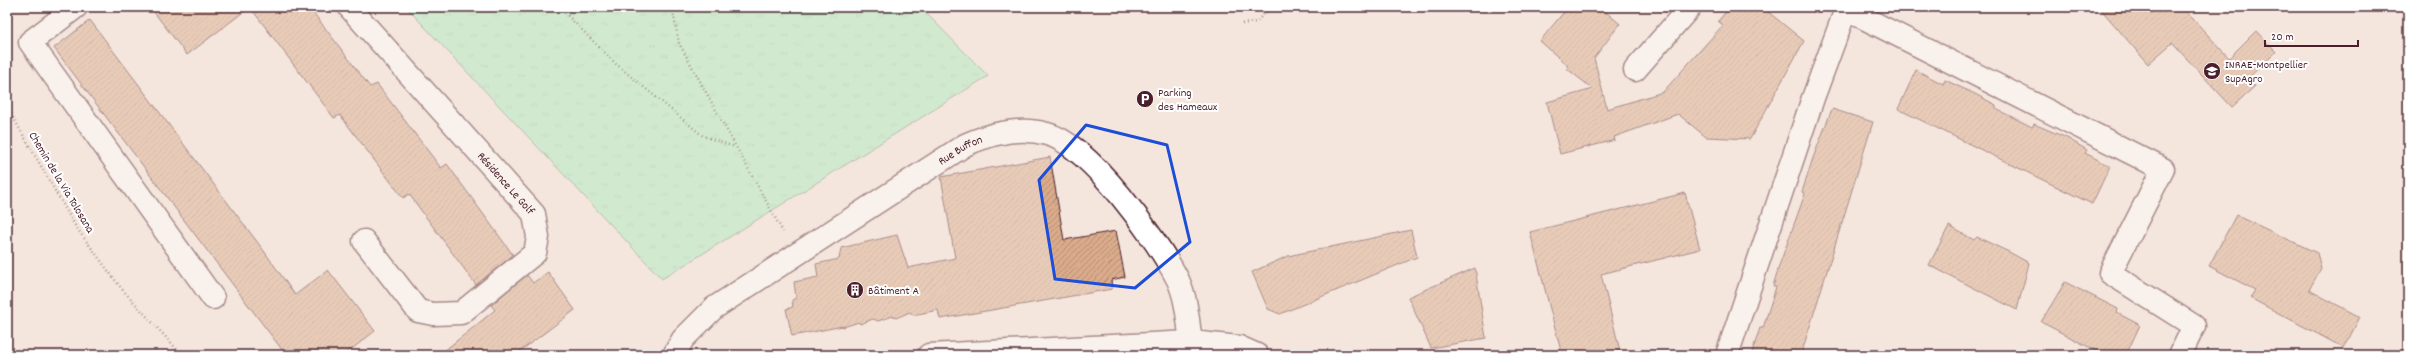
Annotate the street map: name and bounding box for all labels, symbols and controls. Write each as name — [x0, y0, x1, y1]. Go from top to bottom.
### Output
scale bar — [2265, 22, 2358, 48]
text: 20 m — [2271, 29, 2294, 46]
place label: INRAE-Montpellier SupAgro — [2225, 57, 2308, 88]
school or university icon: INRAE-Montpellier SupAgro — [2202, 61, 2222, 81]
place label: Parking des Hameaux — [1158, 85, 1218, 116]
parking icon: Parking des Hameaux — [1135, 89, 1155, 109]
street label: Chemin de la Via Tolosana — [24, 129, 98, 237]
street label: Rue Buffon — [935, 132, 986, 170]
street label: Résidence Le Golf — [472, 149, 538, 220]
building icon: Bâtiment A — [845, 280, 865, 300]
place label: Bâtiment A — [868, 283, 920, 300]

